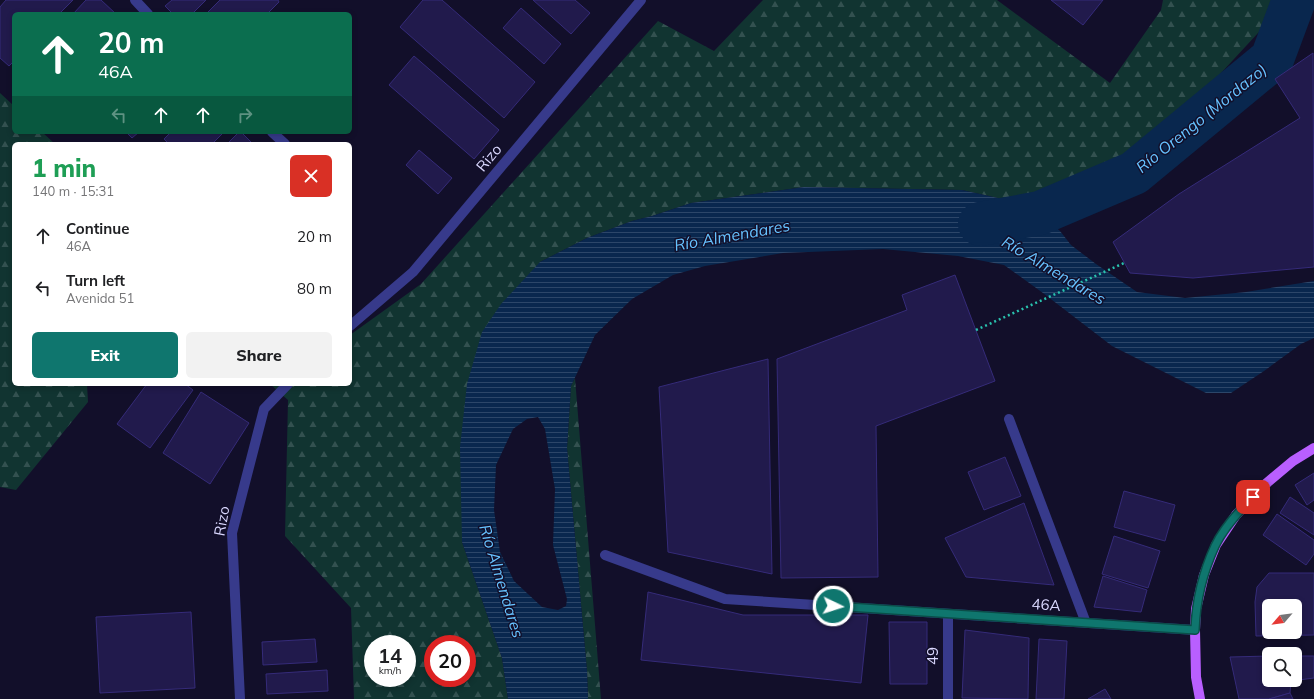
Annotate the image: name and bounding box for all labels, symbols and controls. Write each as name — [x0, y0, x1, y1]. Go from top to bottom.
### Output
text: 20 m — [98, 25, 164, 60]
icon: ahead — [32, 28, 84, 80]
water label: Río Orengo (Mordazo) — [1132, 59, 1270, 177]
text: 46A — [98, 60, 133, 83]
icon: left — [108, 104, 130, 126]
icon: ahead — [150, 104, 172, 126]
icon: ahead — [192, 104, 214, 126]
icon: right — [234, 104, 256, 126]
street label: Rizo — [472, 140, 506, 175]
text: 1 min — [32, 153, 96, 183]
button: close — [290, 155, 332, 197]
text: 140 m · 15:31 — [32, 183, 114, 199]
water label: Río Almendares — [672, 215, 792, 255]
text: Continue — [66, 219, 129, 238]
icon: ahead — [32, 225, 54, 247]
text: 20 m — [297, 227, 332, 246]
water label: Río Almendares — [999, 231, 1110, 309]
text: 46A — [66, 238, 91, 254]
text: Turn left — [66, 271, 125, 290]
icon: left — [32, 277, 54, 299]
text: 80 m — [297, 279, 332, 298]
text: Avenida 51 — [66, 290, 134, 306]
button: Exit — [32, 332, 178, 378]
button: Share — [186, 332, 332, 378]
pin — [1236, 480, 1270, 514]
icon: arrive — [1242, 486, 1264, 508]
street label: Rizo — [210, 504, 233, 537]
water label: Río Almendares — [475, 522, 529, 640]
position arrow — [812, 585, 854, 627]
street label: 46A — [1031, 594, 1061, 615]
north arrow — [1262, 599, 1302, 639]
map controls — [1262, 599, 1302, 687]
speed limit sign: 20 — [424, 635, 476, 687]
text: 14 — [378, 643, 402, 668]
street label: 49 — [923, 647, 942, 665]
button: search — [1262, 647, 1302, 687]
text: km/h — [379, 664, 401, 677]

